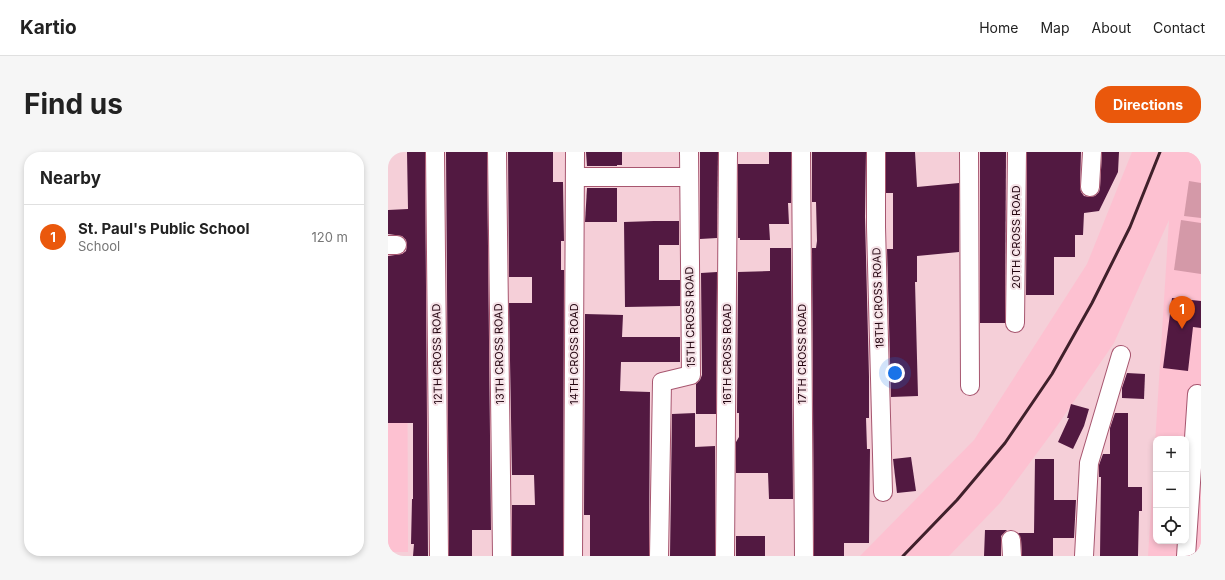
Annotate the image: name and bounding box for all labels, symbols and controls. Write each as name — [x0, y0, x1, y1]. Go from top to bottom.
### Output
text: Kartio — [20, 16, 77, 39]
text: Home — [979, 19, 1018, 36]
text: Map — [1040, 19, 1070, 36]
text: About — [1092, 19, 1131, 36]
text: Contact — [1153, 19, 1205, 36]
button: Directions — [1095, 86, 1201, 123]
text: Find us — [24, 87, 123, 121]
text: Nearby — [40, 168, 101, 188]
street label: 20TH CROSS ROAD — [1009, 185, 1023, 289]
text: St. Paul's Public School — [78, 219, 249, 238]
text: 1 — [50, 229, 56, 245]
text: 120 m — [312, 229, 348, 245]
text: School — [78, 238, 120, 254]
street label: 18TH CROSS ROAD — [869, 247, 887, 349]
street label: 15TH CROSS ROAD — [682, 266, 698, 368]
pin: 1 — [1169, 296, 1195, 329]
street label: 12TH CROSS ROAD — [429, 303, 445, 405]
street label: 13TH CROSS ROAD — [491, 303, 507, 405]
street label: 14TH CROSS ROAD — [567, 303, 581, 405]
street label: 16TH CROSS ROAD — [720, 303, 734, 405]
street label: 17TH CROSS ROAD — [795, 304, 809, 404]
your location — [885, 363, 905, 383]
map controls — [1153, 436, 1189, 544]
button: + — [1153, 436, 1189, 472]
button: − — [1153, 472, 1189, 508]
button: locate — [1153, 508, 1189, 544]

